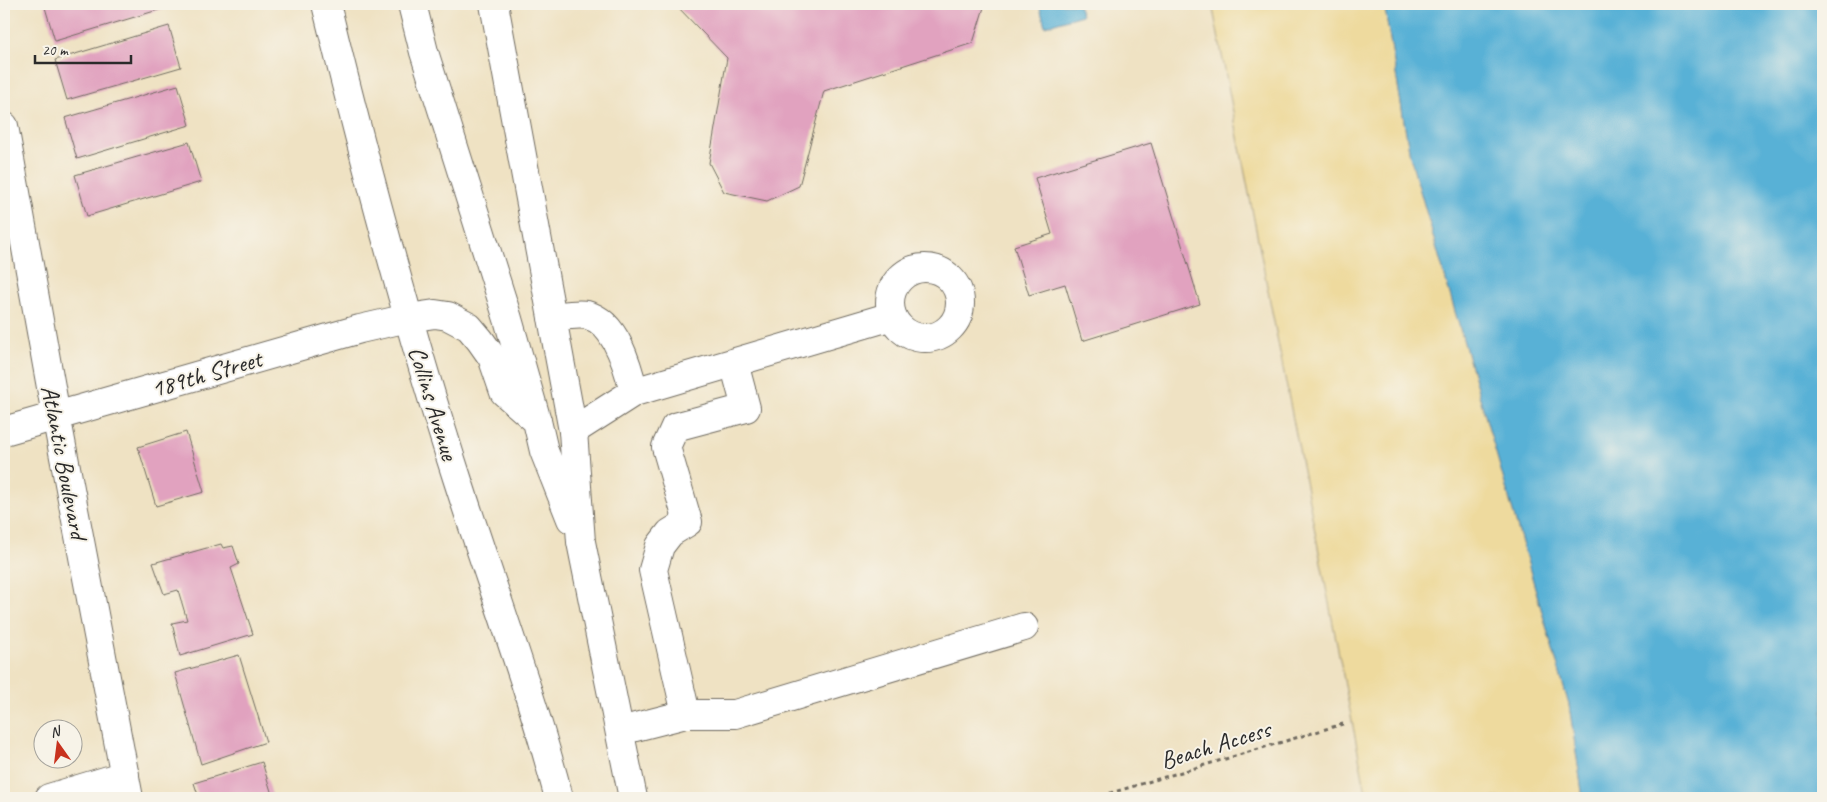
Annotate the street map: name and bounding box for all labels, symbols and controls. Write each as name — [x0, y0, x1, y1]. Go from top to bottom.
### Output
scale bar — [35, 32, 131, 64]
text: 20 m — [42, 41, 69, 60]
street label: 189th Street — [147, 342, 268, 405]
street label: Collins Avenue — [401, 343, 466, 466]
street label: Atlantic Boulevard — [33, 383, 95, 545]
street label: Beach Access — [1156, 712, 1277, 777]
north arrow — [32, 720, 82, 770]
text: N — [49, 722, 63, 741]

